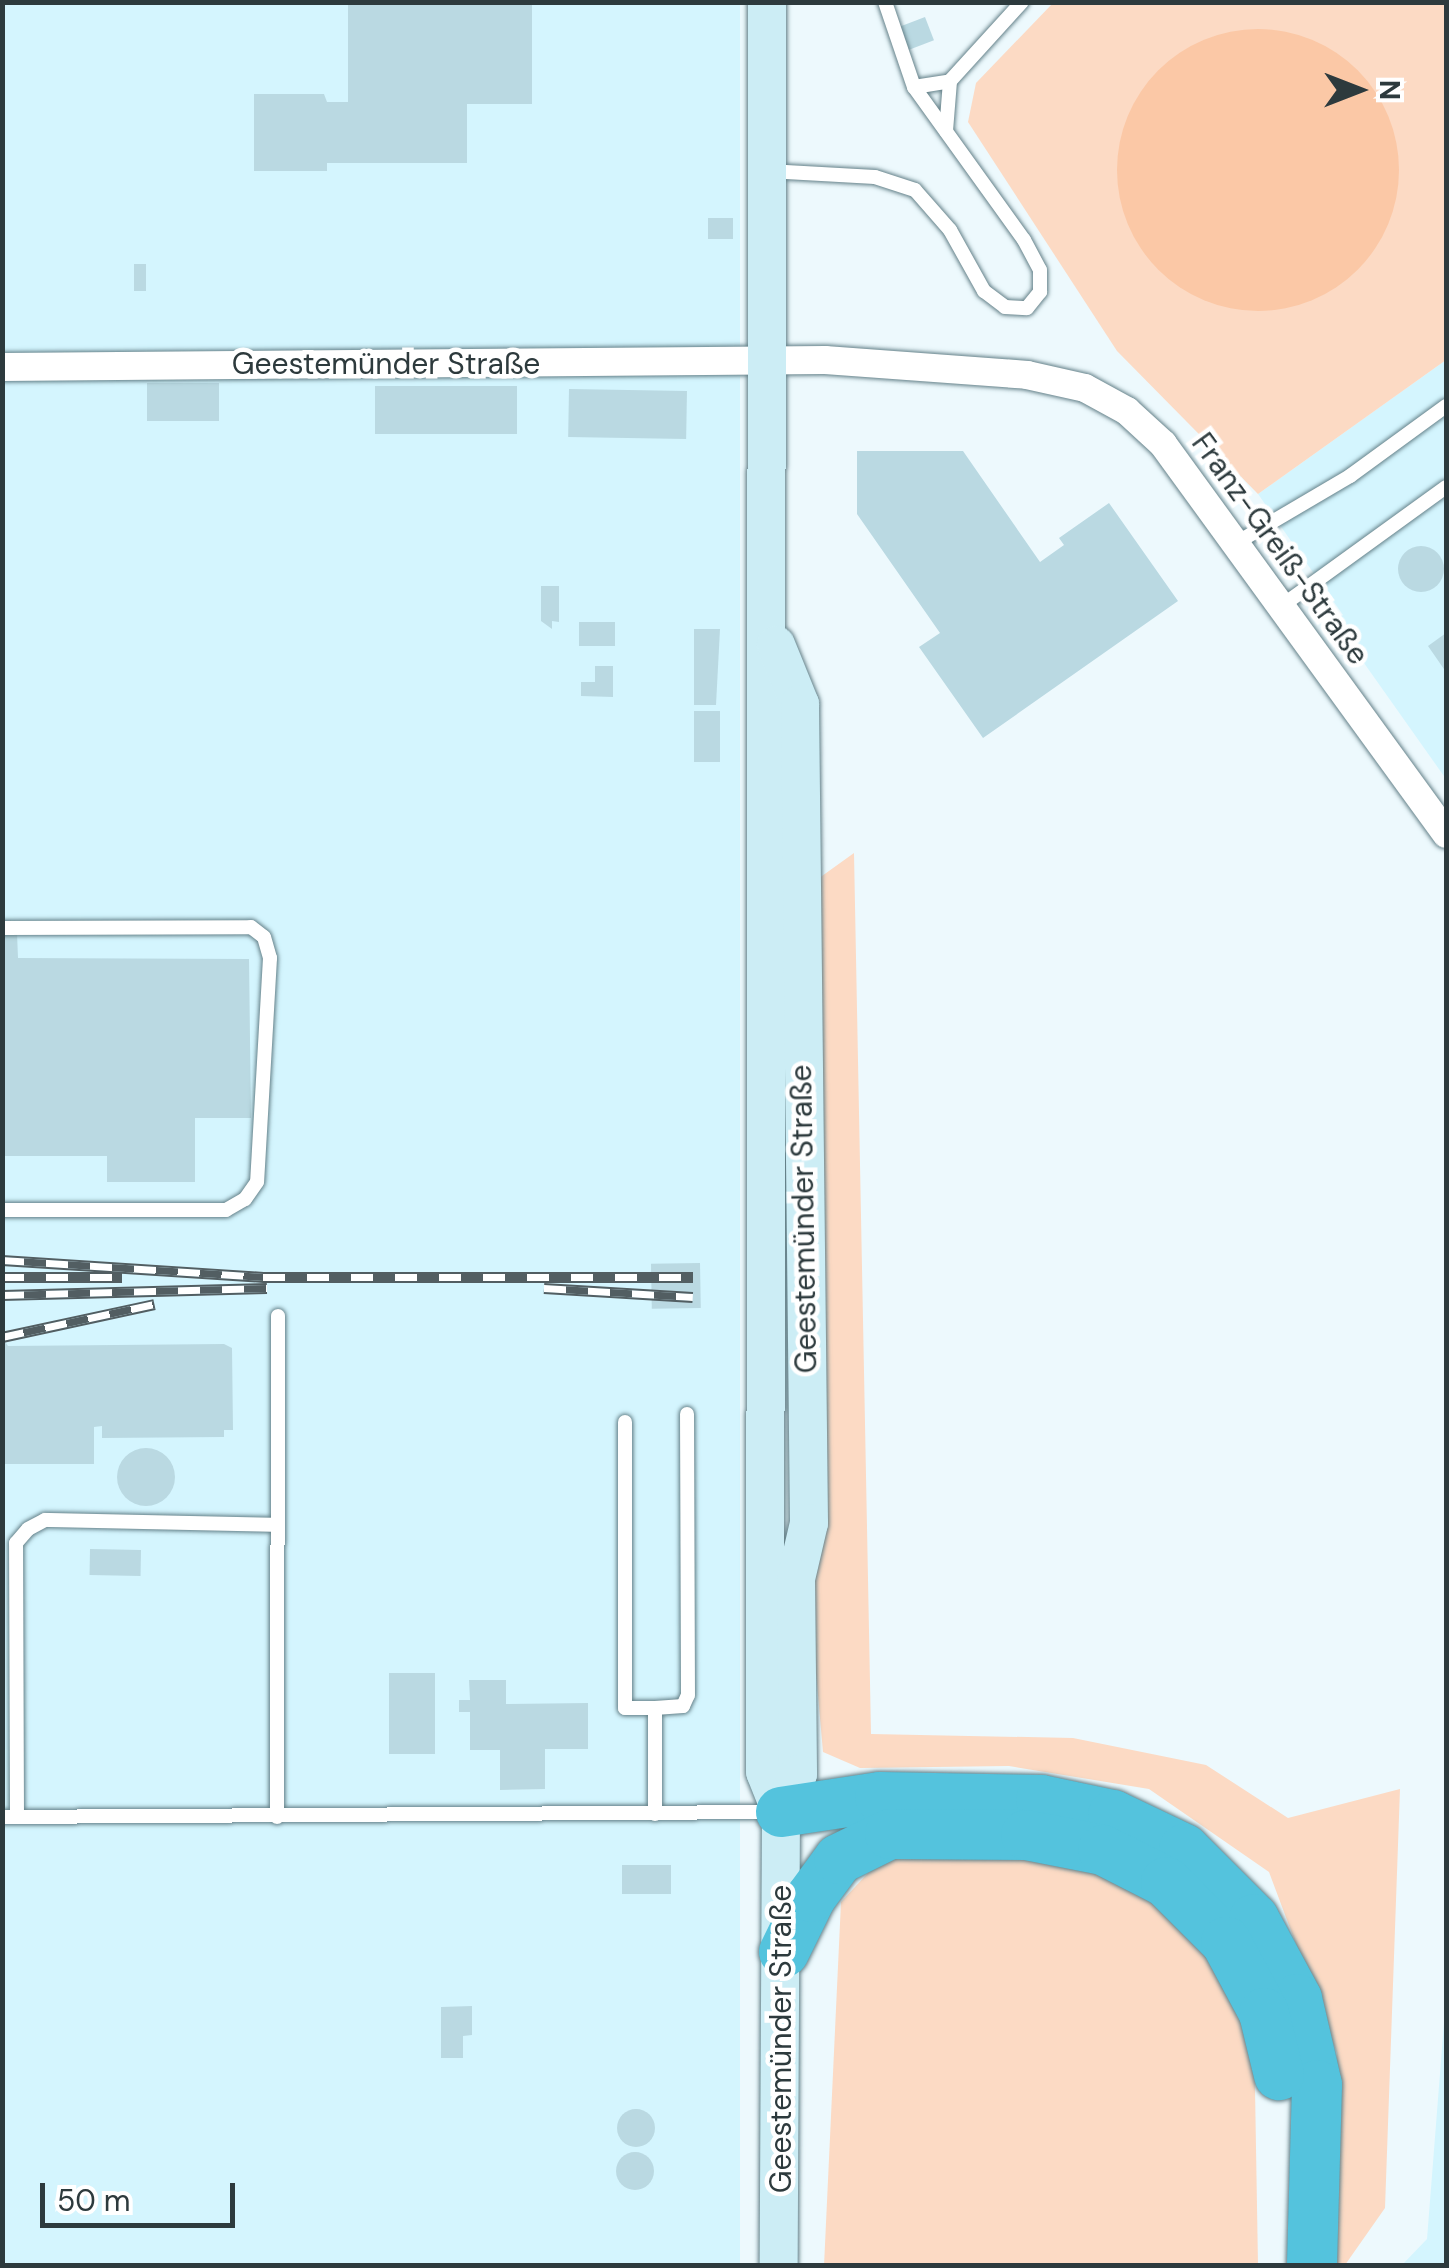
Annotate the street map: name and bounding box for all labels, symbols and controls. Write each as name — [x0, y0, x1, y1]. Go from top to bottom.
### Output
north arrow — [1309, 40, 1409, 140]
text: N — [1371, 80, 1408, 100]
street label: Geestemünder Straße — [232, 346, 540, 382]
street label: Franz-Greiß-Straße — [1184, 426, 1376, 672]
street label: Geestemünder Straße — [783, 1064, 825, 1374]
street label: Geestemünder Straße — [763, 1885, 799, 2193]
scale bar — [45, 2163, 240, 2225]
text: 50 m — [57, 2181, 131, 2220]

